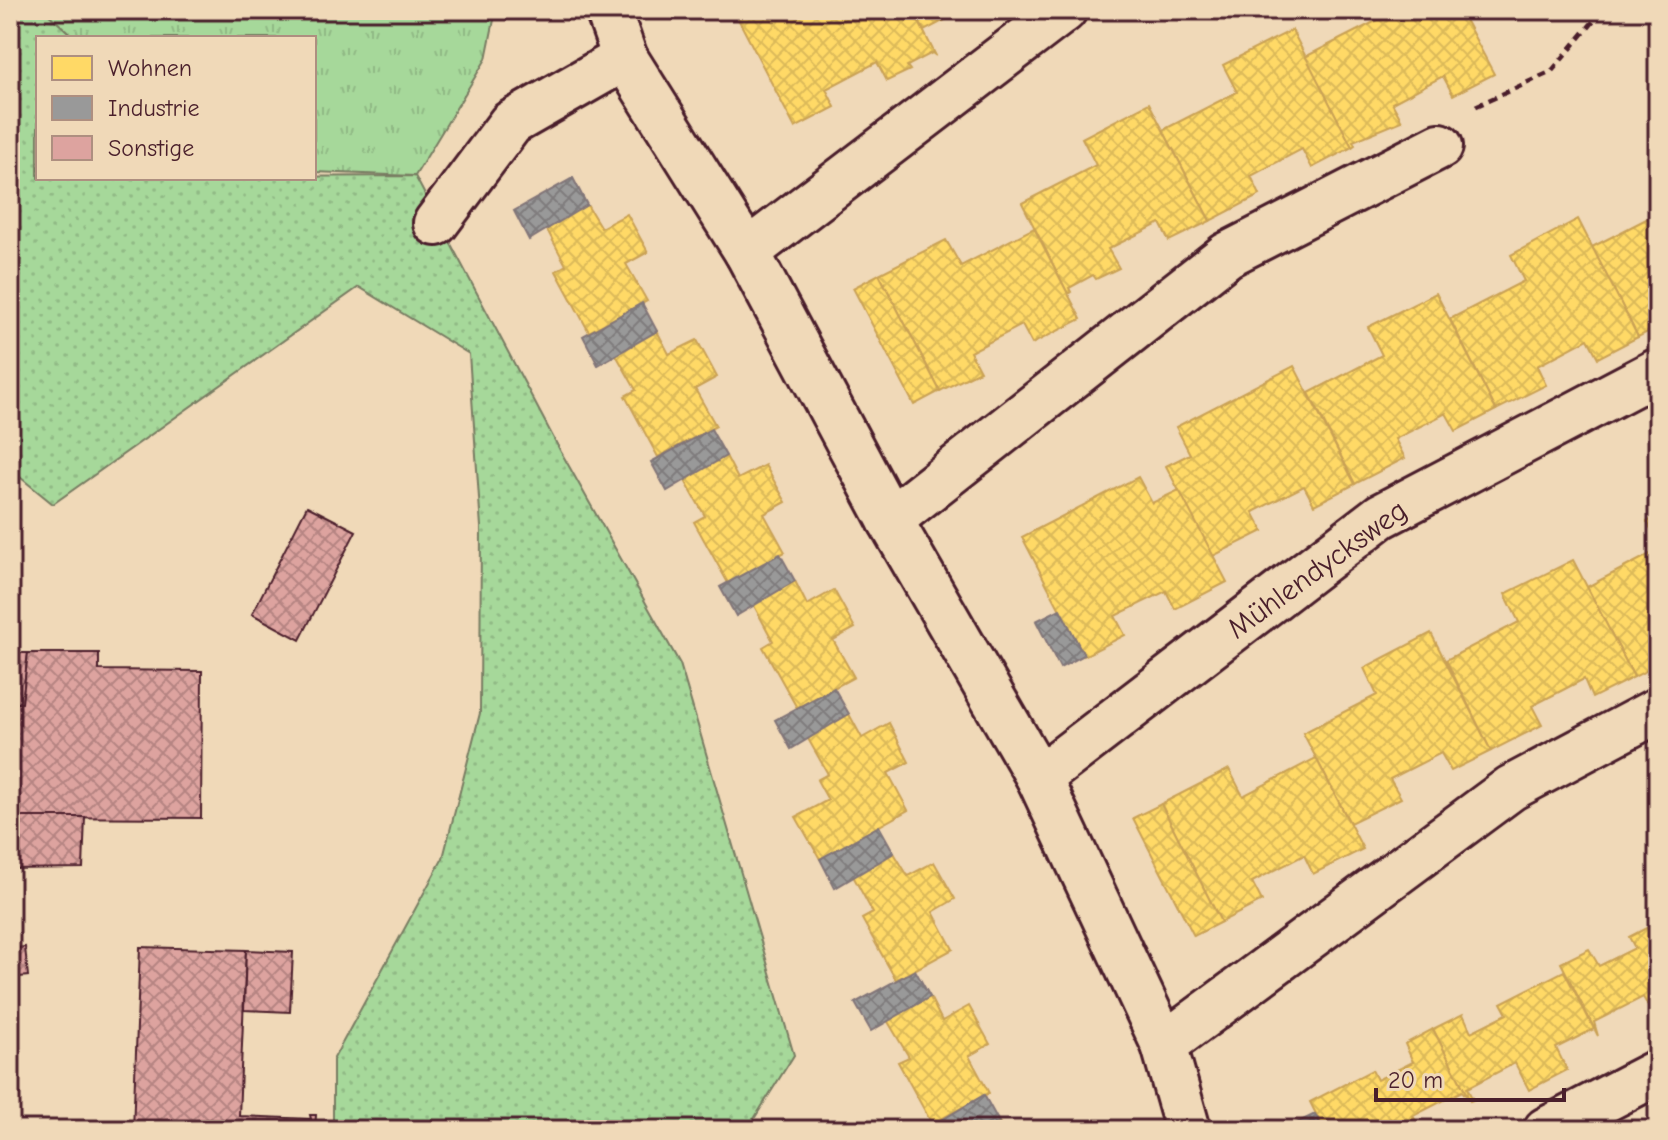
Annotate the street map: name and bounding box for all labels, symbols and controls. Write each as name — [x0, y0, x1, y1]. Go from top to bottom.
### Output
legend — [36, 36, 316, 180]
text: Wohnen — [108, 54, 192, 82]
text: Industrie — [108, 94, 200, 122]
text: Sonstige — [108, 134, 194, 162]
street label: Mühlendycksweg — [1221, 493, 1414, 646]
scale bar — [1376, 1052, 1564, 1102]
text: 20 m — [1388, 1066, 1443, 1094]

